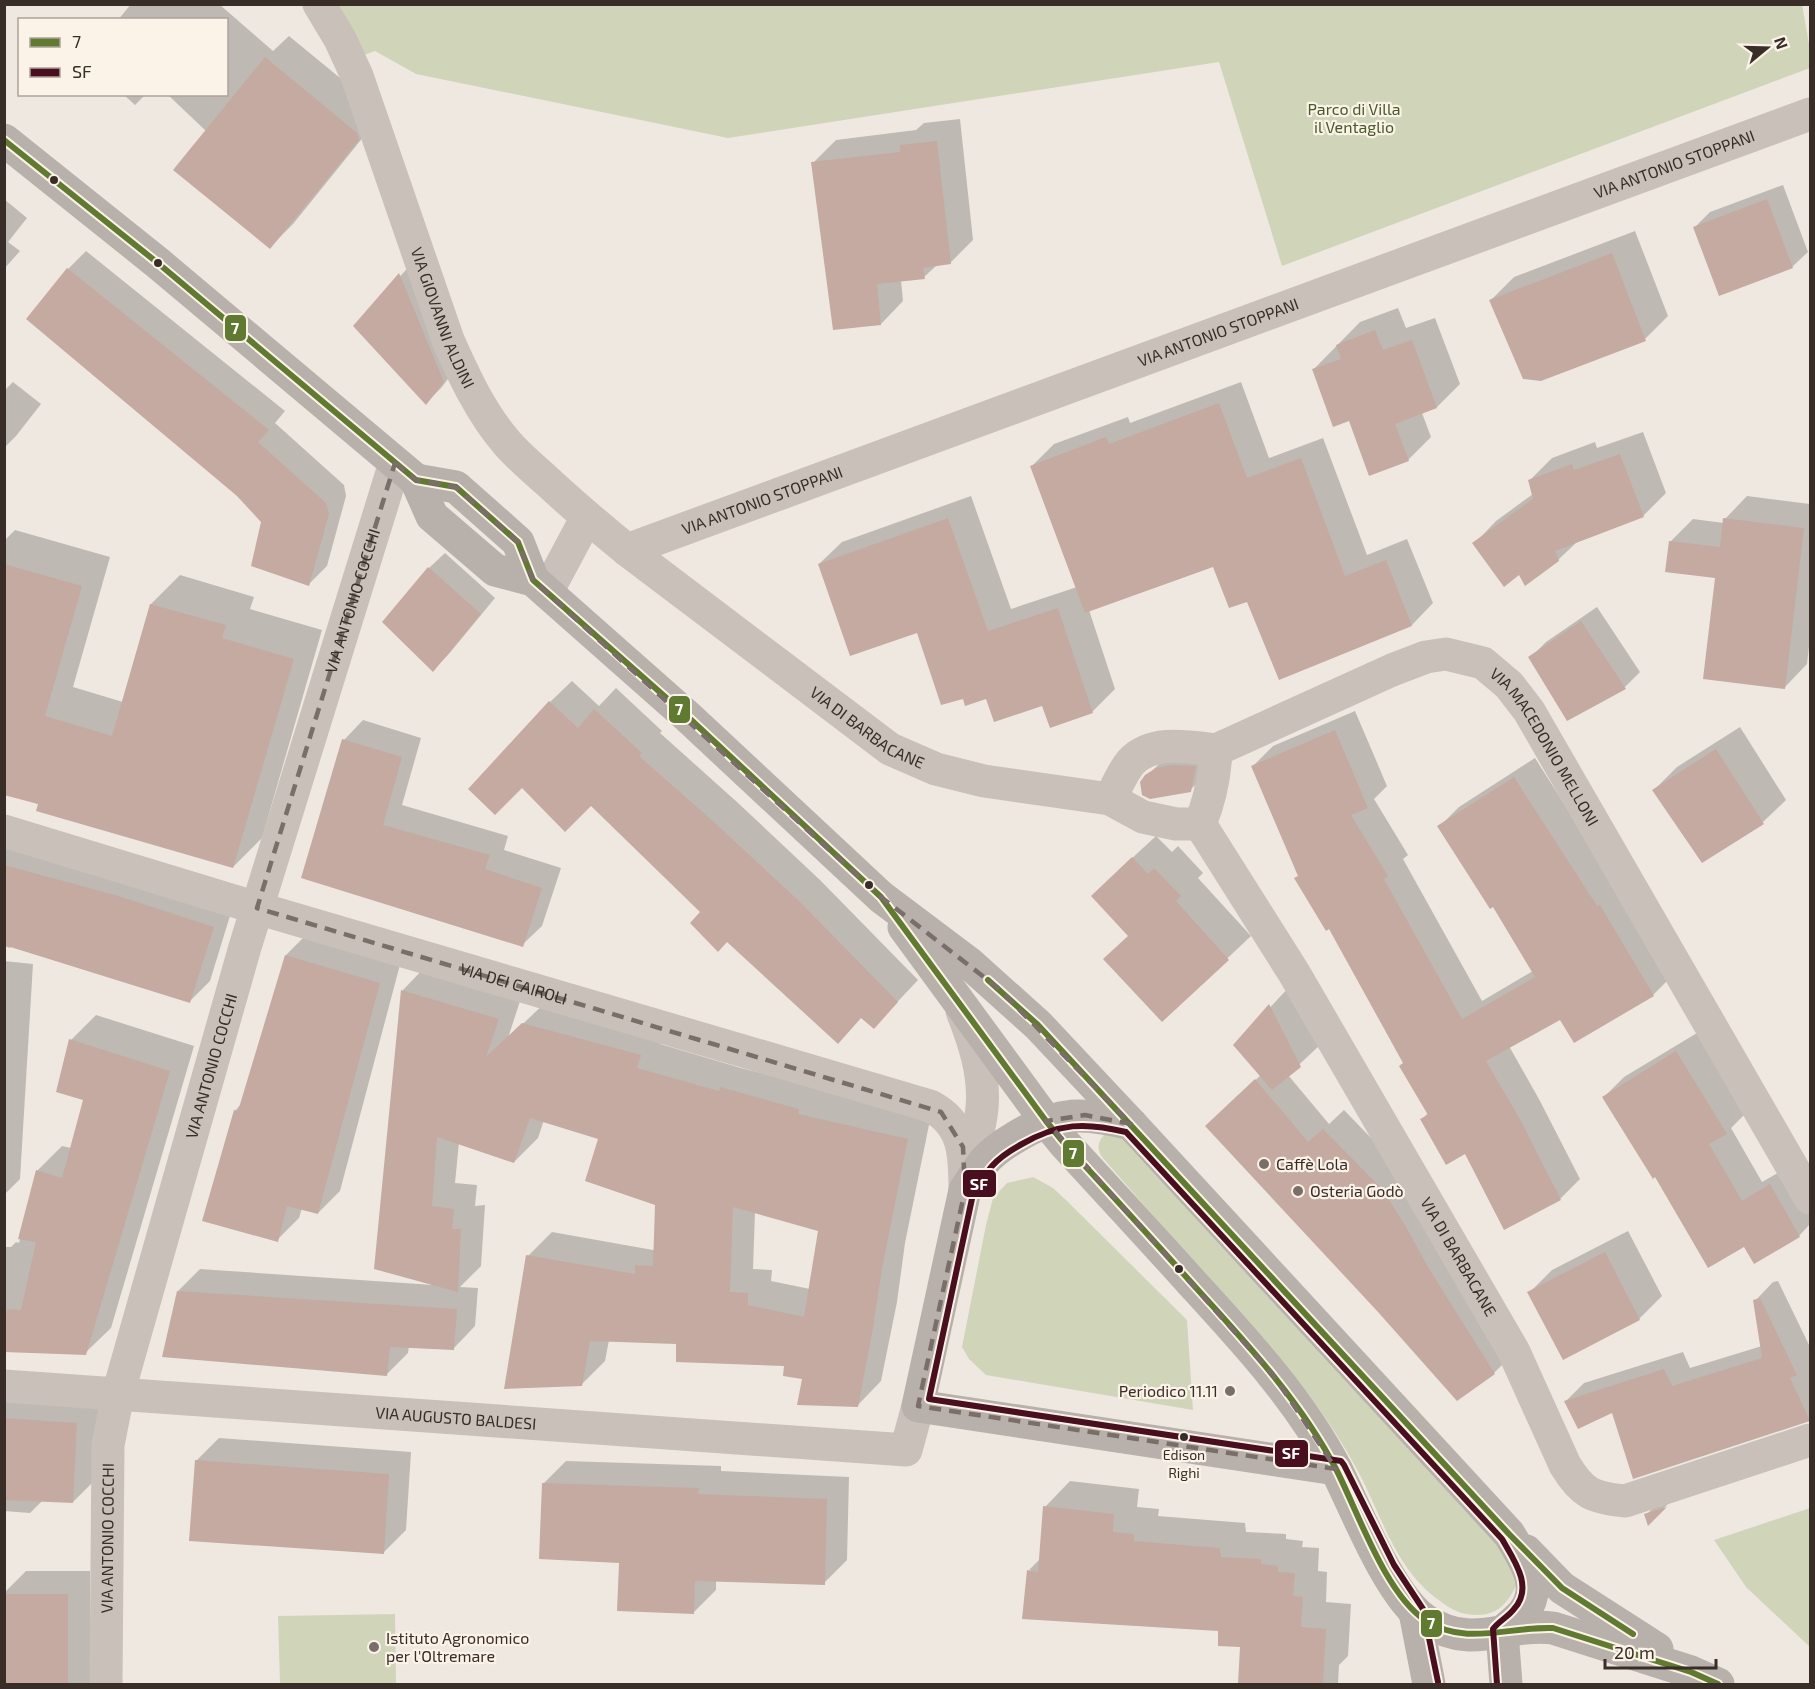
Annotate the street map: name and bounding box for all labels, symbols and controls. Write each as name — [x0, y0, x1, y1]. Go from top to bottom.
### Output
legend — [18, 18, 228, 96]
north arrow — [1737, 18, 1797, 78]
text: 7 — [72, 30, 81, 52]
text: N — [1771, 34, 1793, 52]
text: SF — [72, 60, 92, 82]
park label: Parco di Villa il Ventaglio — [1307, 99, 1401, 136]
street label: VIA ANTONIO STOPPANI — [1591, 125, 1757, 202]
unlabelled marker — [48, 174, 60, 186]
street label: VIA GIOVANNI ALDINI — [408, 244, 479, 391]
unlabelled marker — [152, 257, 164, 269]
street label: VIA ANTONIO STOPPANI — [1135, 293, 1301, 370]
line badge: 7 — [224, 314, 247, 342]
text: 7 — [231, 318, 240, 337]
street label: VIA ANTONIO STOPPANI — [679, 461, 845, 538]
street label: VIA ANTONIO COCCHI — [320, 526, 383, 675]
street label: VIA MACEDONIO MELLONI — [1487, 663, 1603, 829]
street label: VIA DI BARBACANE — [807, 682, 928, 772]
line badge: 7 — [668, 695, 691, 724]
text: 7 — [675, 699, 684, 718]
unlabelled marker — [863, 879, 875, 891]
street label: VIA DEI CAIROLI — [458, 958, 570, 1008]
street label: VIA ANTONIO COCCHI — [181, 991, 240, 1141]
line badge: 7 — [1062, 1139, 1085, 1168]
text: 7 — [1069, 1143, 1078, 1162]
place label: Caffè Lola — [1276, 1154, 1348, 1173]
marker: Caffè Lola — [1257, 1157, 1271, 1171]
line badge: SF — [962, 1169, 997, 1198]
text: SF — [970, 1174, 988, 1193]
place label: Osteria Godò — [1310, 1181, 1404, 1200]
marker: Osteria Godò — [1291, 1184, 1305, 1198]
street label: VIA DI BARBACANE — [1417, 1193, 1501, 1319]
unlabelled marker — [1173, 1263, 1185, 1275]
place label: Periodico 11.11 — [1119, 1381, 1218, 1400]
marker: Periodico 11.11 — [1223, 1384, 1237, 1398]
street label: VIA AUGUSTO BALDESI — [375, 1402, 537, 1433]
marker: Edison Righi — [1178, 1431, 1190, 1443]
line badge: SF — [1274, 1439, 1309, 1468]
text: SF — [1282, 1443, 1300, 1462]
place label: Edison Righi — [1163, 1446, 1205, 1481]
street label: VIA ANTONIO COCCHI — [97, 1463, 117, 1613]
line badge: 7 — [1420, 1609, 1443, 1638]
text: 7 — [1427, 1613, 1436, 1632]
place label: Istituto Agronomico per l'Oltremare — [386, 1628, 529, 1665]
scale bar — [1605, 1632, 1716, 1670]
marker: Istituto Agronomico per l'Oltremare — [367, 1640, 381, 1654]
text: 20 m — [1614, 1641, 1655, 1663]

